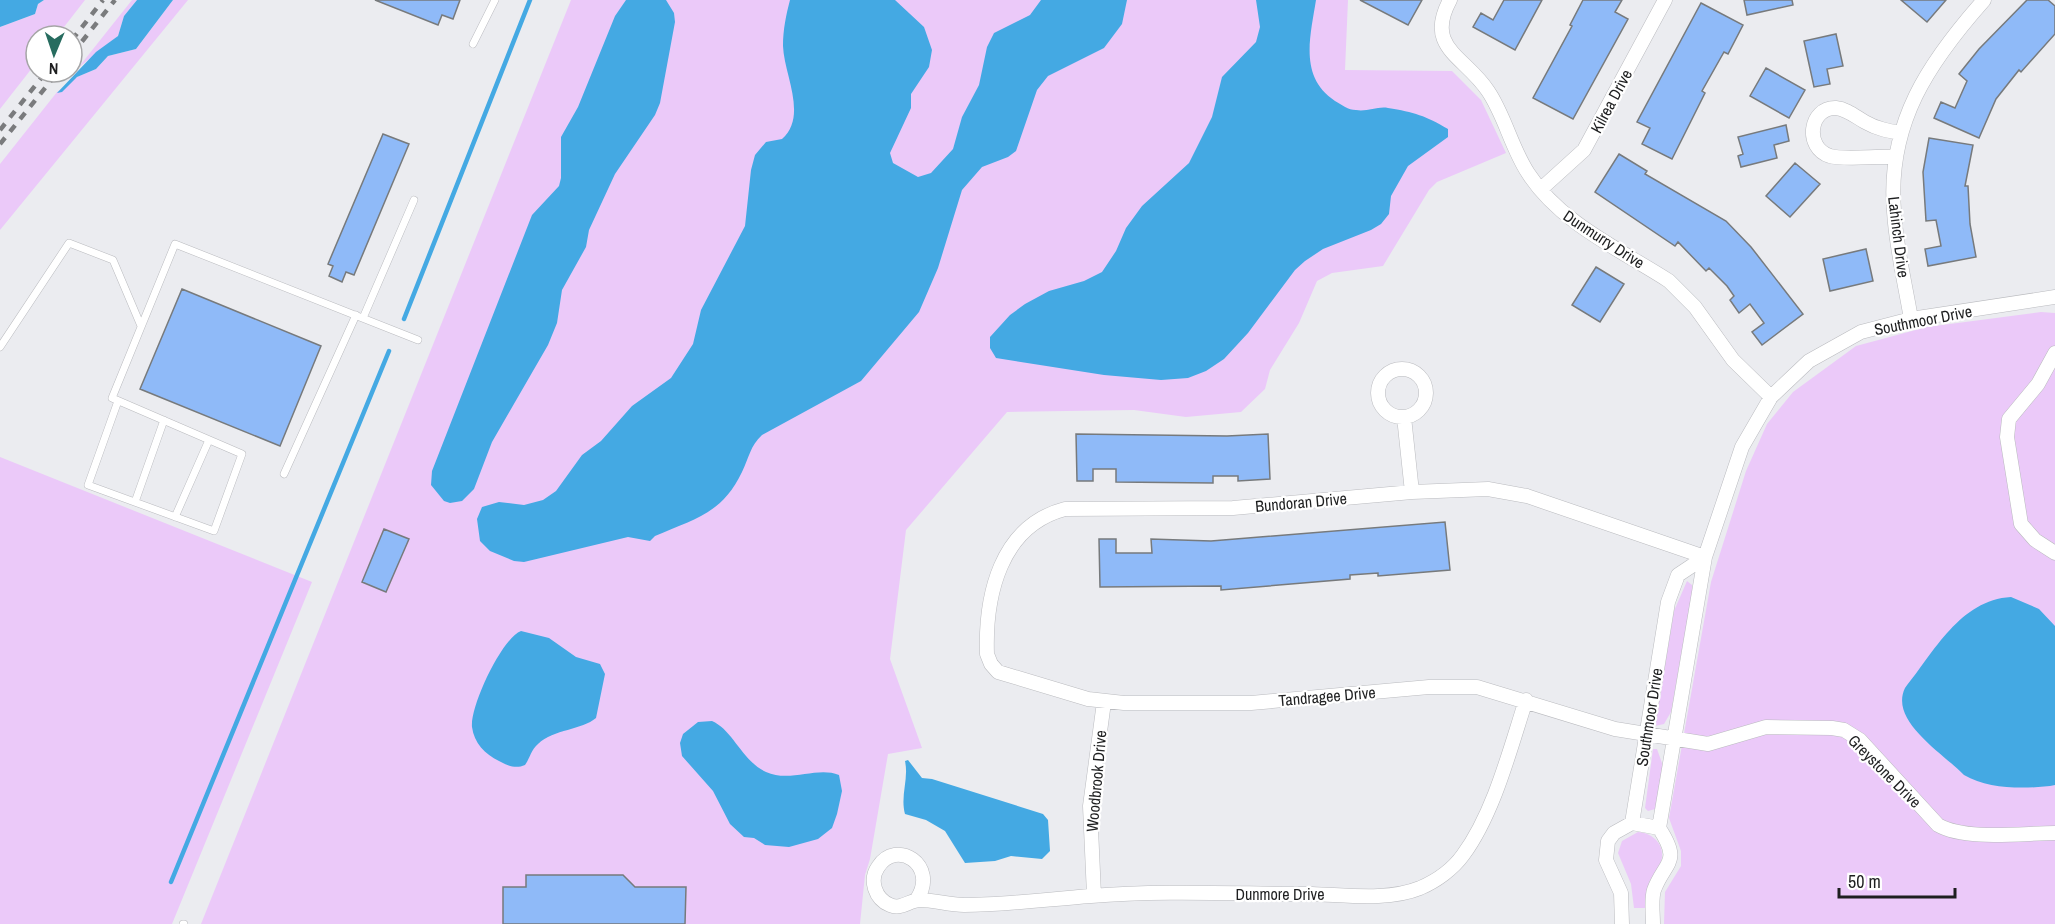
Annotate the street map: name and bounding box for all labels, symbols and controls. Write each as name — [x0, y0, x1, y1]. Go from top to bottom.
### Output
north arrow — [24, 24, 84, 84]
text: N — [48, 58, 59, 80]
street label: Kilrea Drive — [1585, 65, 1637, 137]
street label: Lahinch Drive — [1883, 195, 1915, 279]
street label: Dunmurry Drive — [1559, 205, 1649, 273]
street label: Southmoor Drive — [1872, 300, 1974, 340]
street label: Bundoran Drive — [1254, 487, 1348, 517]
street label: Southmoor Drive — [1630, 666, 1668, 768]
street label: Tandragee Drive — [1278, 681, 1376, 711]
street label: Woodbrook Drive — [1081, 729, 1111, 833]
street label: Greystone Drive — [1843, 729, 1927, 813]
scale bar — [1839, 861, 1954, 899]
text: 50 m — [1848, 869, 1881, 894]
street label: Dunmore Drive — [1236, 883, 1324, 905]

